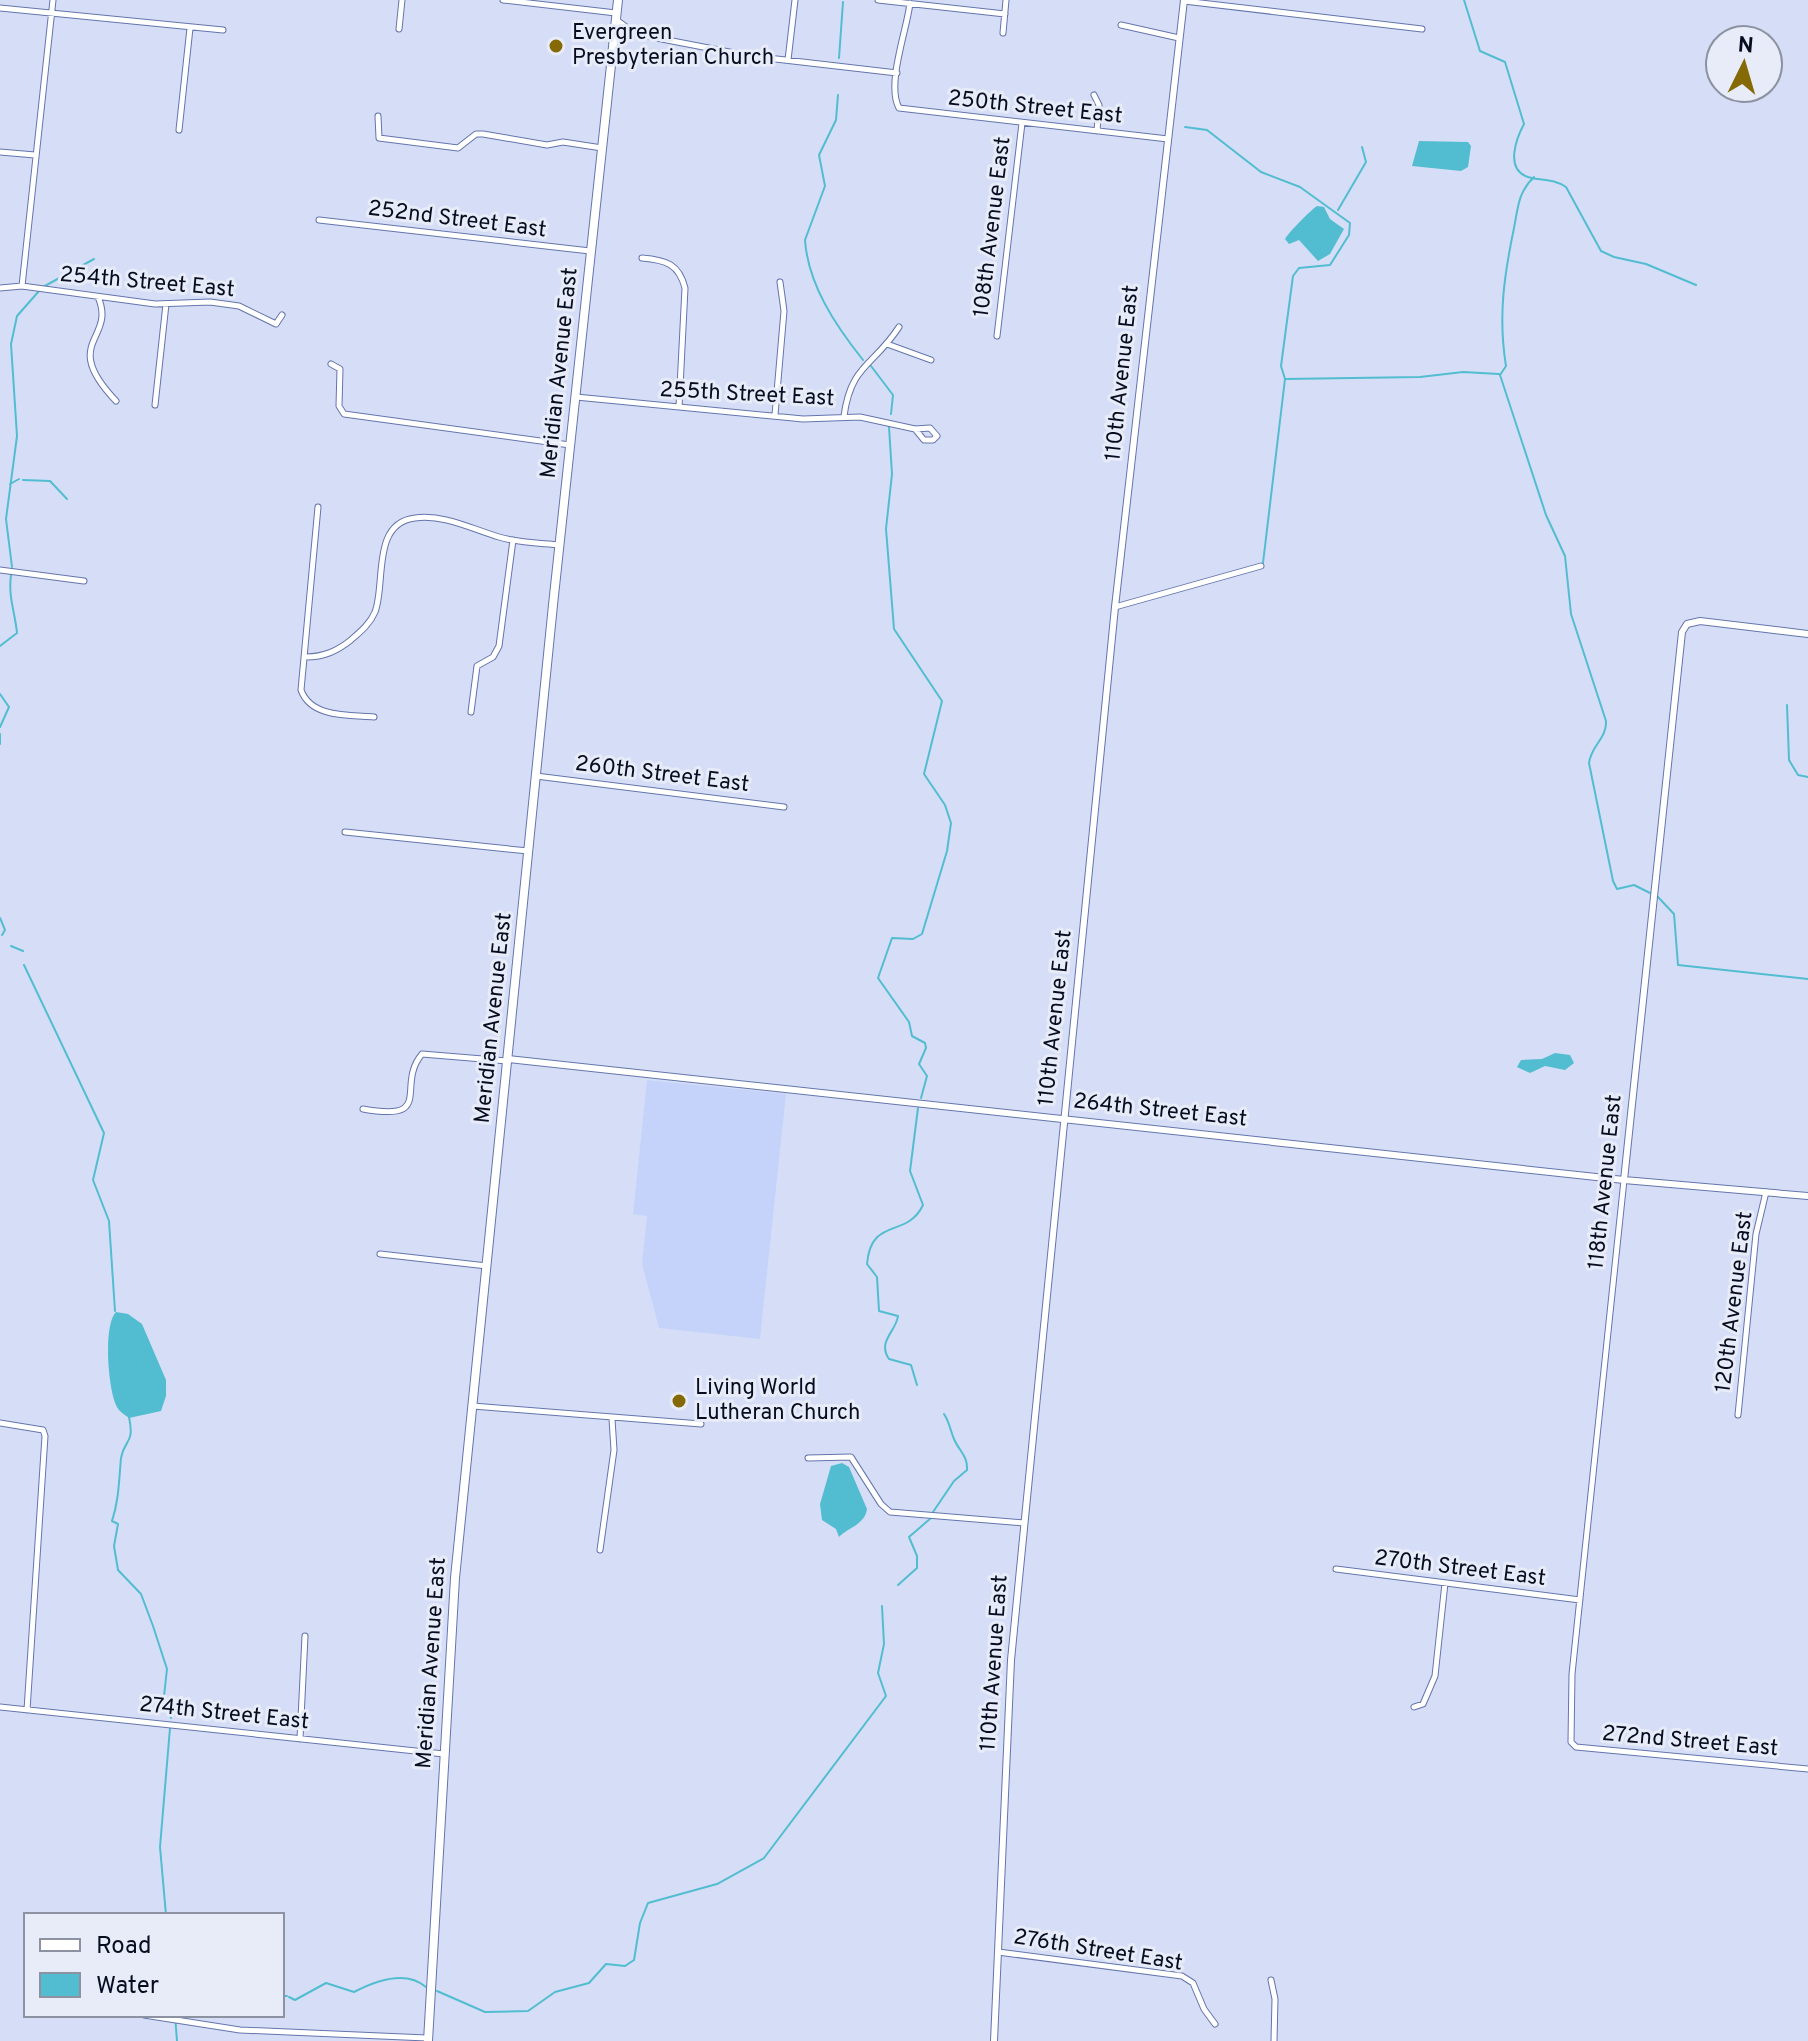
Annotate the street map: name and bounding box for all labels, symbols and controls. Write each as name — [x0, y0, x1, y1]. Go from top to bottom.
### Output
place label: Evergreen Presbyterian Church — [572, 20, 774, 72]
north arrow — [1704, 24, 1784, 104]
text: N — [1736, 32, 1755, 61]
marker: Evergreen Presbyterian Church — [547, 37, 565, 55]
street label: 250th Street East — [946, 85, 1124, 131]
street label: 108th Avenue East — [969, 135, 1017, 319]
street label: 252nd Street East — [366, 196, 548, 244]
street label: 254th Street East — [58, 262, 236, 304]
street label: Meridian Avenue East — [535, 266, 585, 480]
street label: 110th Avenue East — [1100, 284, 1146, 462]
street label: 255th Street East — [659, 377, 835, 413]
street label: 260th Street East — [574, 751, 750, 799]
street label: Meridian Avenue East — [469, 911, 519, 1125]
street label: 110th Avenue East — [1033, 929, 1079, 1107]
street label: 264th Street East — [1072, 1088, 1248, 1134]
street label: 118th Avenue East — [1583, 1093, 1629, 1271]
street label: 120th Avenue East — [1711, 1210, 1759, 1394]
place label: Living World Lutheran Church — [695, 1375, 860, 1427]
marker: Living World Lutheran Church — [670, 1392, 688, 1410]
street label: 270th Street East — [1373, 1545, 1547, 1593]
street label: Meridian Avenue East — [411, 1556, 453, 1770]
street label: 110th Avenue East — [975, 1574, 1015, 1752]
street label: 274th Street East — [138, 1692, 310, 1736]
street label: 272nd Street East — [1601, 1721, 1779, 1763]
legend — [24, 1913, 284, 2017]
street label: 276th Street East — [1011, 1924, 1185, 1978]
text: Road — [96, 1932, 152, 1962]
text: Water — [96, 1972, 159, 2002]

